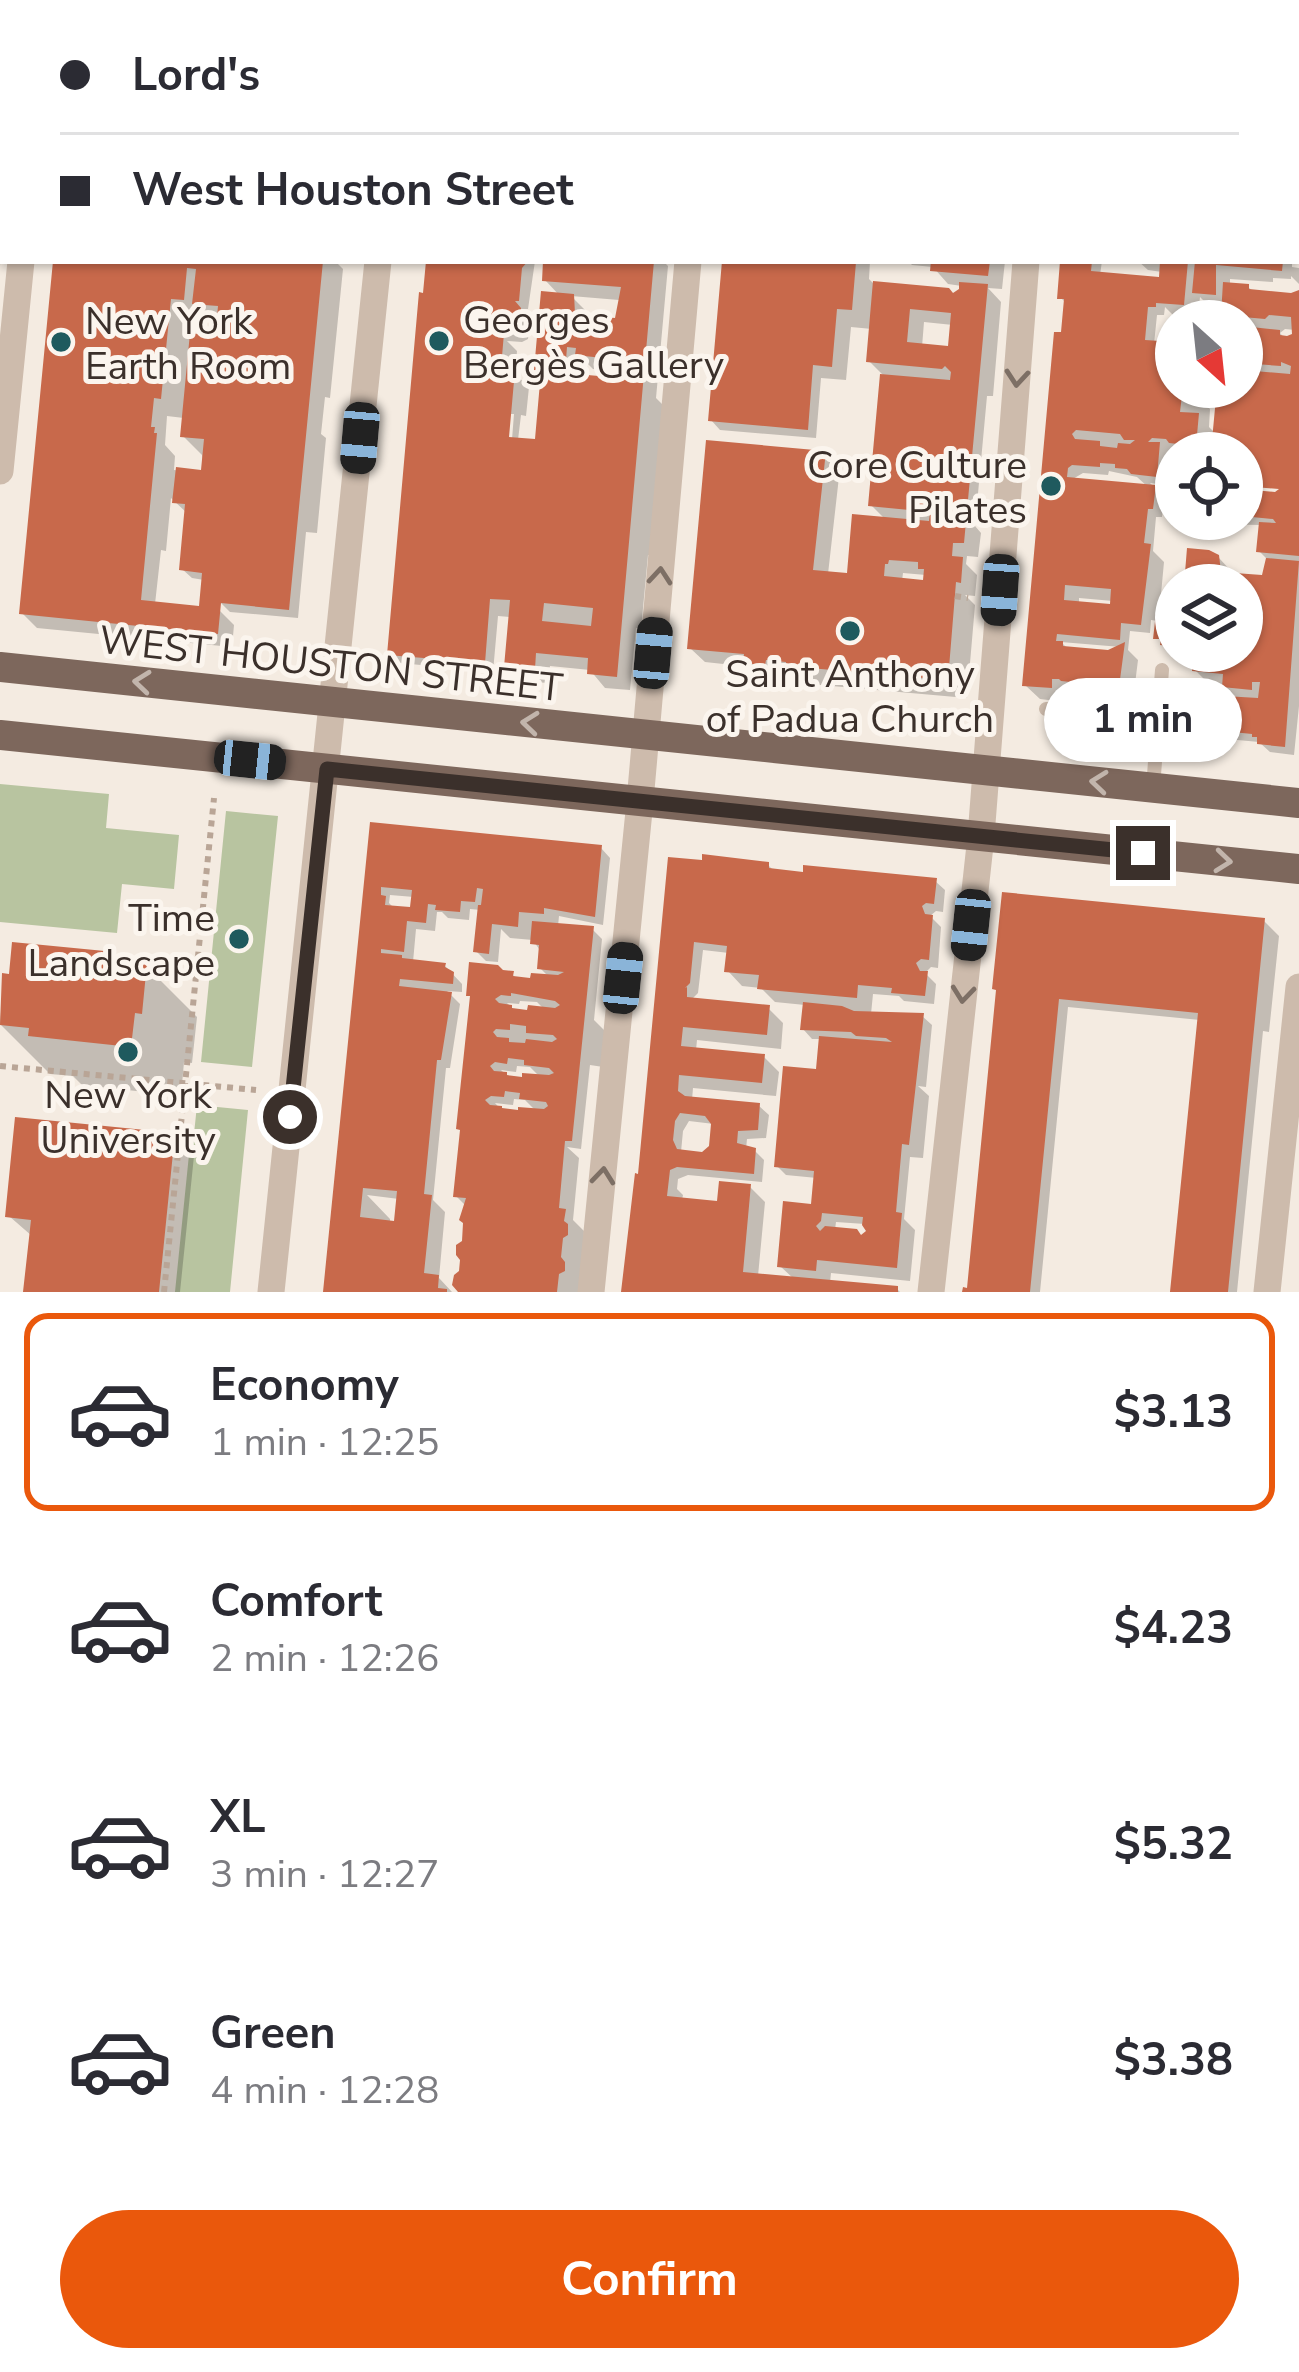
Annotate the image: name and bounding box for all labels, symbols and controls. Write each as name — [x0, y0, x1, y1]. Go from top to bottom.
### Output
text: Lord's — [132, 45, 260, 106]
text: West Houston Street — [132, 160, 573, 221]
place label: Georges Bergès Gallery — [463, 294, 724, 392]
place label: New York Earth Room — [85, 295, 291, 393]
north arrow — [1155, 300, 1263, 408]
map controls — [1155, 300, 1263, 672]
marker: Georges Bergès Gallery — [426, 328, 452, 354]
marker: New York Earth Room — [48, 329, 74, 355]
one-way arrow — [1004, 369, 1030, 388]
car — [339, 401, 381, 475]
button: locate — [1155, 432, 1263, 540]
place label: Core Culture Pilates — [807, 439, 1027, 537]
marker: Core Culture Pilates — [1038, 473, 1064, 499]
car — [980, 553, 1020, 627]
button: layers — [1155, 564, 1263, 672]
one-way arrow — [647, 567, 672, 586]
street label: WEST HOUSTON STREET — [97, 614, 566, 715]
car — [632, 616, 674, 690]
marker: Saint Anthony of Padua Church — [837, 618, 863, 644]
place label: Saint Anthony of Padua Church — [706, 648, 994, 746]
one-way arrow — [132, 670, 151, 695]
callout: 1 min — [1044, 679, 1242, 763]
text: 1 min — [1093, 693, 1193, 746]
one-way arrow — [520, 710, 540, 736]
car — [212, 738, 288, 782]
one-way arrow — [1089, 770, 1108, 795]
route end — [1116, 826, 1170, 880]
one-way arrow — [1213, 848, 1233, 874]
car — [949, 887, 993, 963]
place label: Time Landscape — [27, 892, 215, 990]
marker: Time Landscape — [226, 926, 252, 952]
car — [601, 940, 645, 1016]
one-way arrow — [951, 984, 977, 1004]
marker: New York University — [115, 1039, 141, 1065]
place label: New York University — [40, 1069, 216, 1167]
route start — [263, 1090, 317, 1144]
one-way arrow — [590, 1166, 615, 1185]
text: Economy — [210, 1355, 399, 1416]
icon: car — [66, 1358, 174, 1466]
text: $3.13 — [1114, 1382, 1233, 1443]
text: 1 min · 12:25 — [210, 1416, 439, 1469]
text: Comfort — [210, 1571, 382, 1632]
icon: car — [66, 1574, 174, 1682]
text: $4.23 — [1114, 1598, 1233, 1659]
text: 2 min · 12:26 — [210, 1632, 439, 1685]
text: XL — [210, 1787, 266, 1848]
icon: car — [66, 1790, 174, 1898]
text: $5.32 — [1114, 1814, 1233, 1875]
text: 3 min · 12:27 — [210, 1848, 439, 1901]
text: Green — [210, 2003, 336, 2064]
icon: car — [66, 2006, 174, 2114]
text: $3.38 — [1114, 2030, 1233, 2091]
text: 4 min · 12:28 — [210, 2064, 439, 2117]
button: Confirm — [60, 2210, 1239, 2348]

